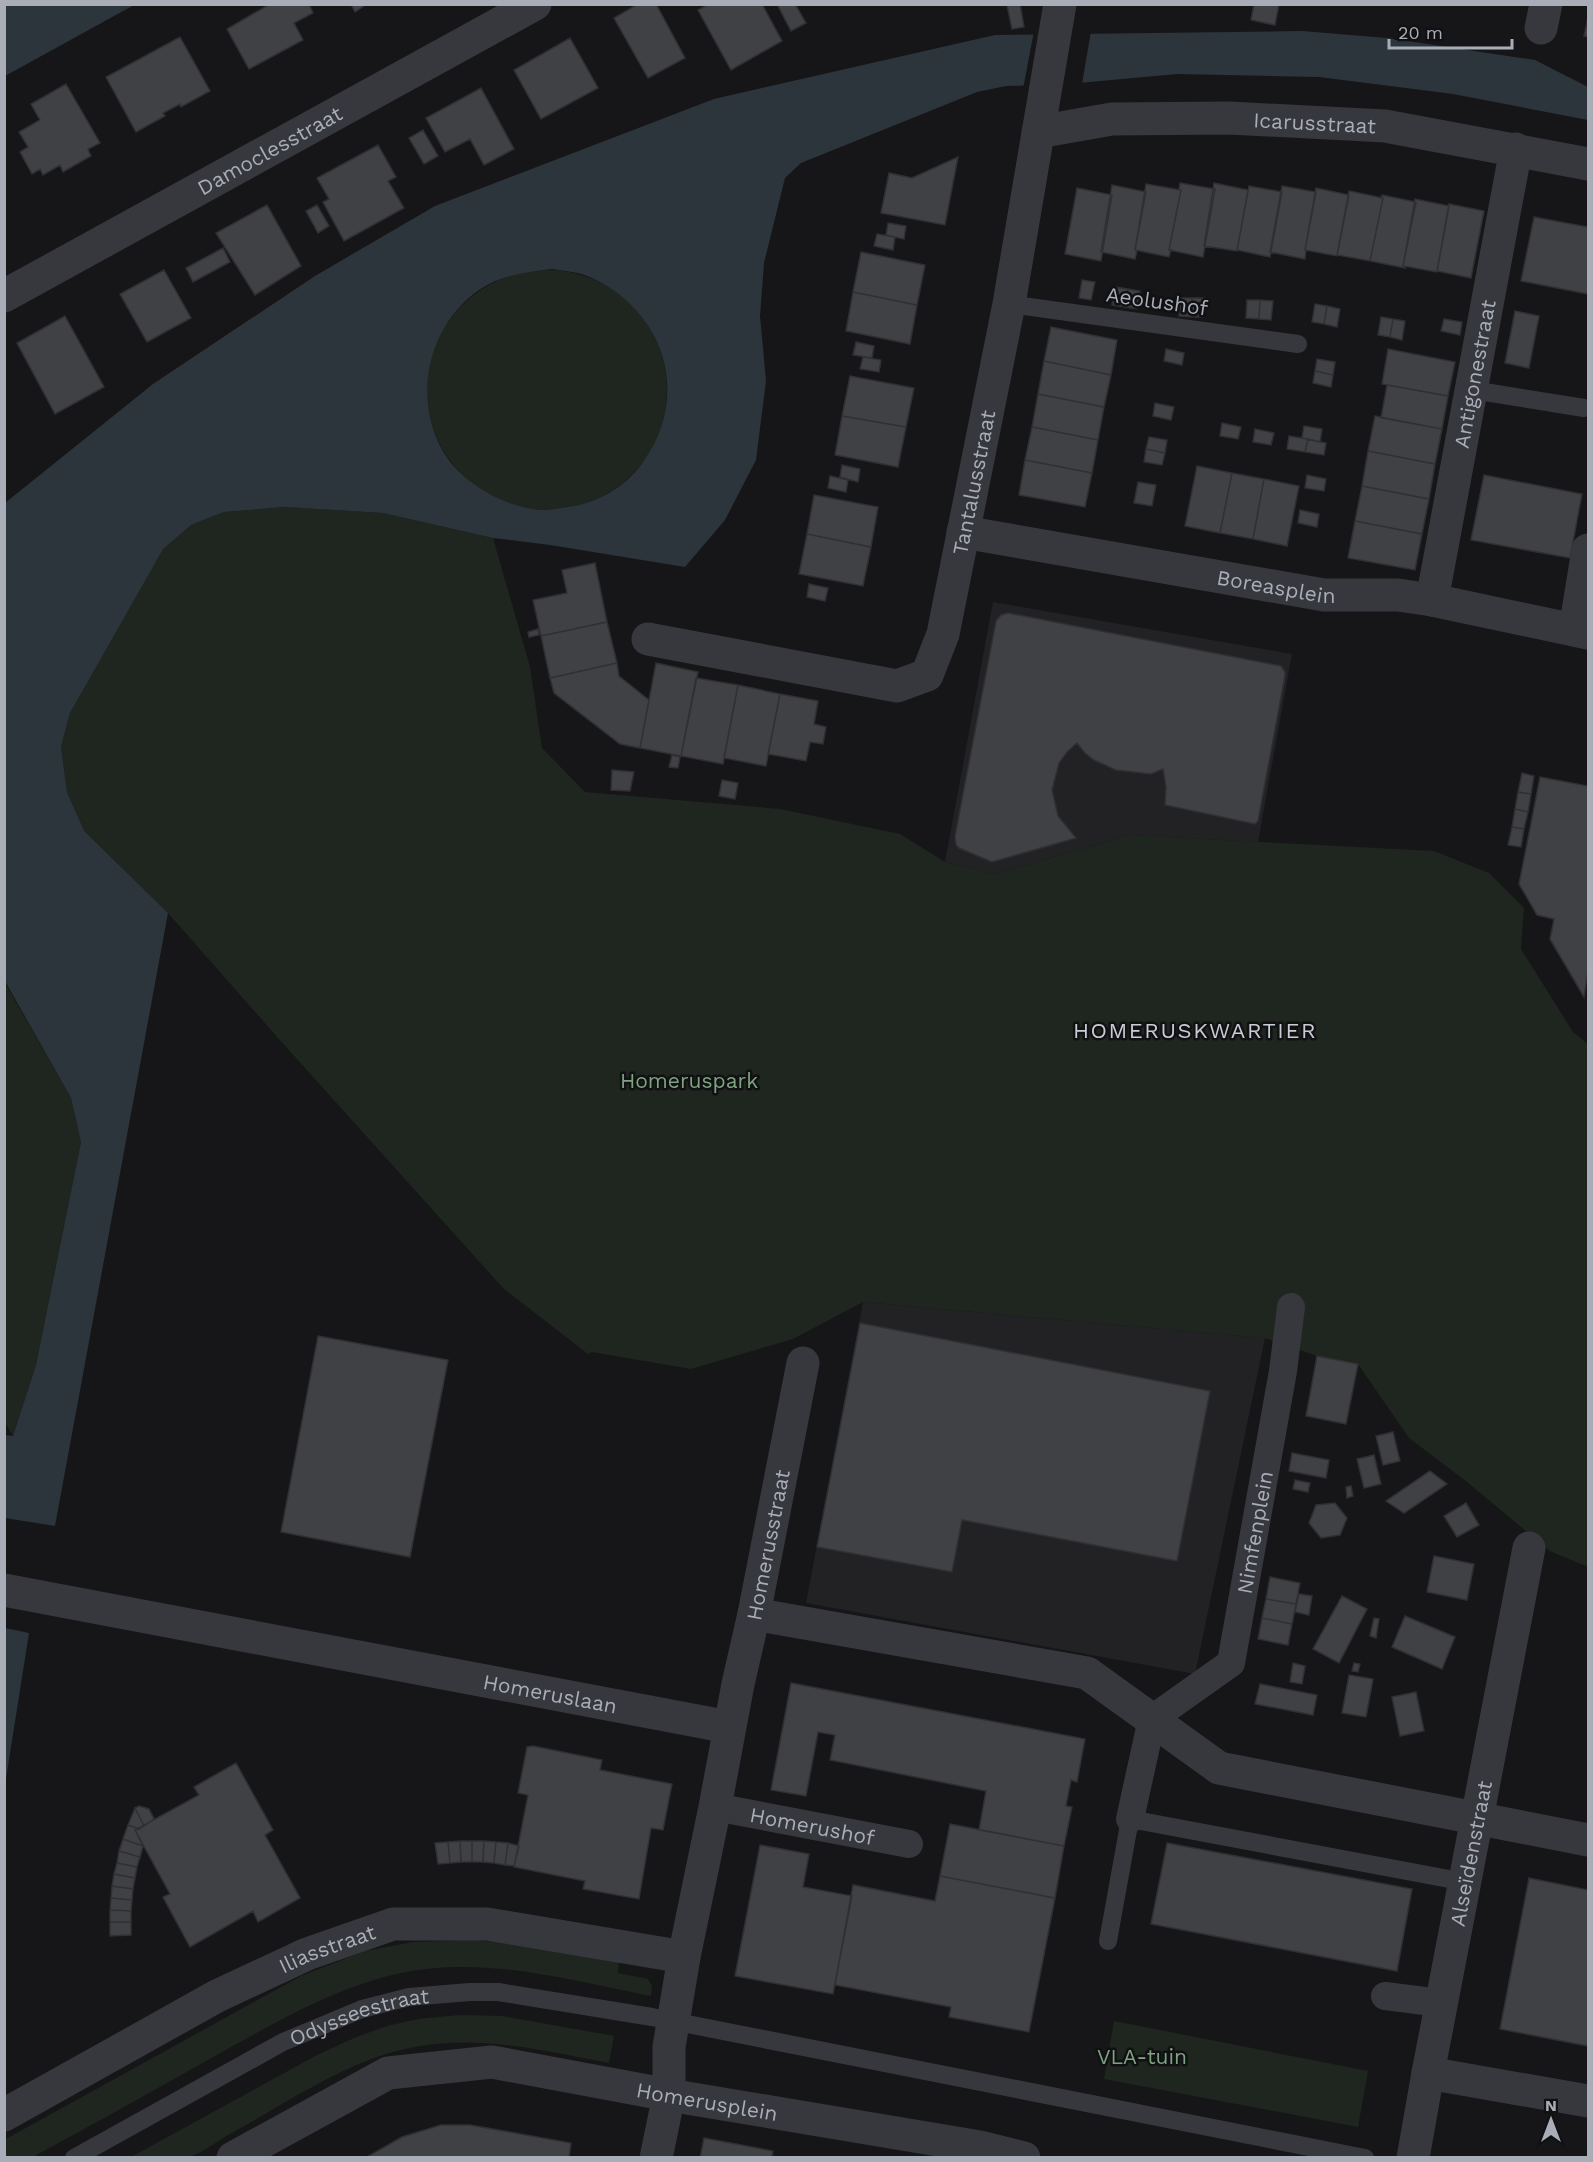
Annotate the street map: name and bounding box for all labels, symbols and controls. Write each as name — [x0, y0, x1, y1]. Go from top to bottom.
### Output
scale bar — [1389, 12, 1512, 50]
text: 20 m — [1398, 22, 1443, 43]
street label: Damoclesstraat — [193, 100, 346, 200]
street label: Icarusstraat — [1253, 107, 1377, 138]
street label: Aeolushof — [1105, 281, 1209, 321]
street label: Antigonestraat — [1448, 297, 1500, 450]
street label: Tantalusstraat — [947, 408, 1000, 557]
street label: Boreasplein — [1215, 564, 1336, 608]
district label: HOMERUSKWARTIER — [1073, 1018, 1317, 1043]
park label: Homeruspark — [620, 1068, 758, 1093]
street label: Homerusstraat — [741, 1467, 794, 1622]
street label: Nimfenplein — [1231, 1469, 1277, 1596]
street label: Homeruslaan — [481, 1668, 619, 1718]
street label: Alseïdenstraat — [1444, 1778, 1497, 1928]
street label: Homerushof — [748, 1801, 877, 1850]
street label: Iliasstraat — [275, 1919, 379, 1978]
street label: Odysseestraat — [285, 1983, 430, 2051]
park label: VLA-tuin — [1097, 2044, 1187, 2069]
street label: Homerusplein — [634, 2077, 780, 2125]
north arrow — [1521, 2090, 1581, 2150]
text: N — [1545, 2096, 1557, 2115]

